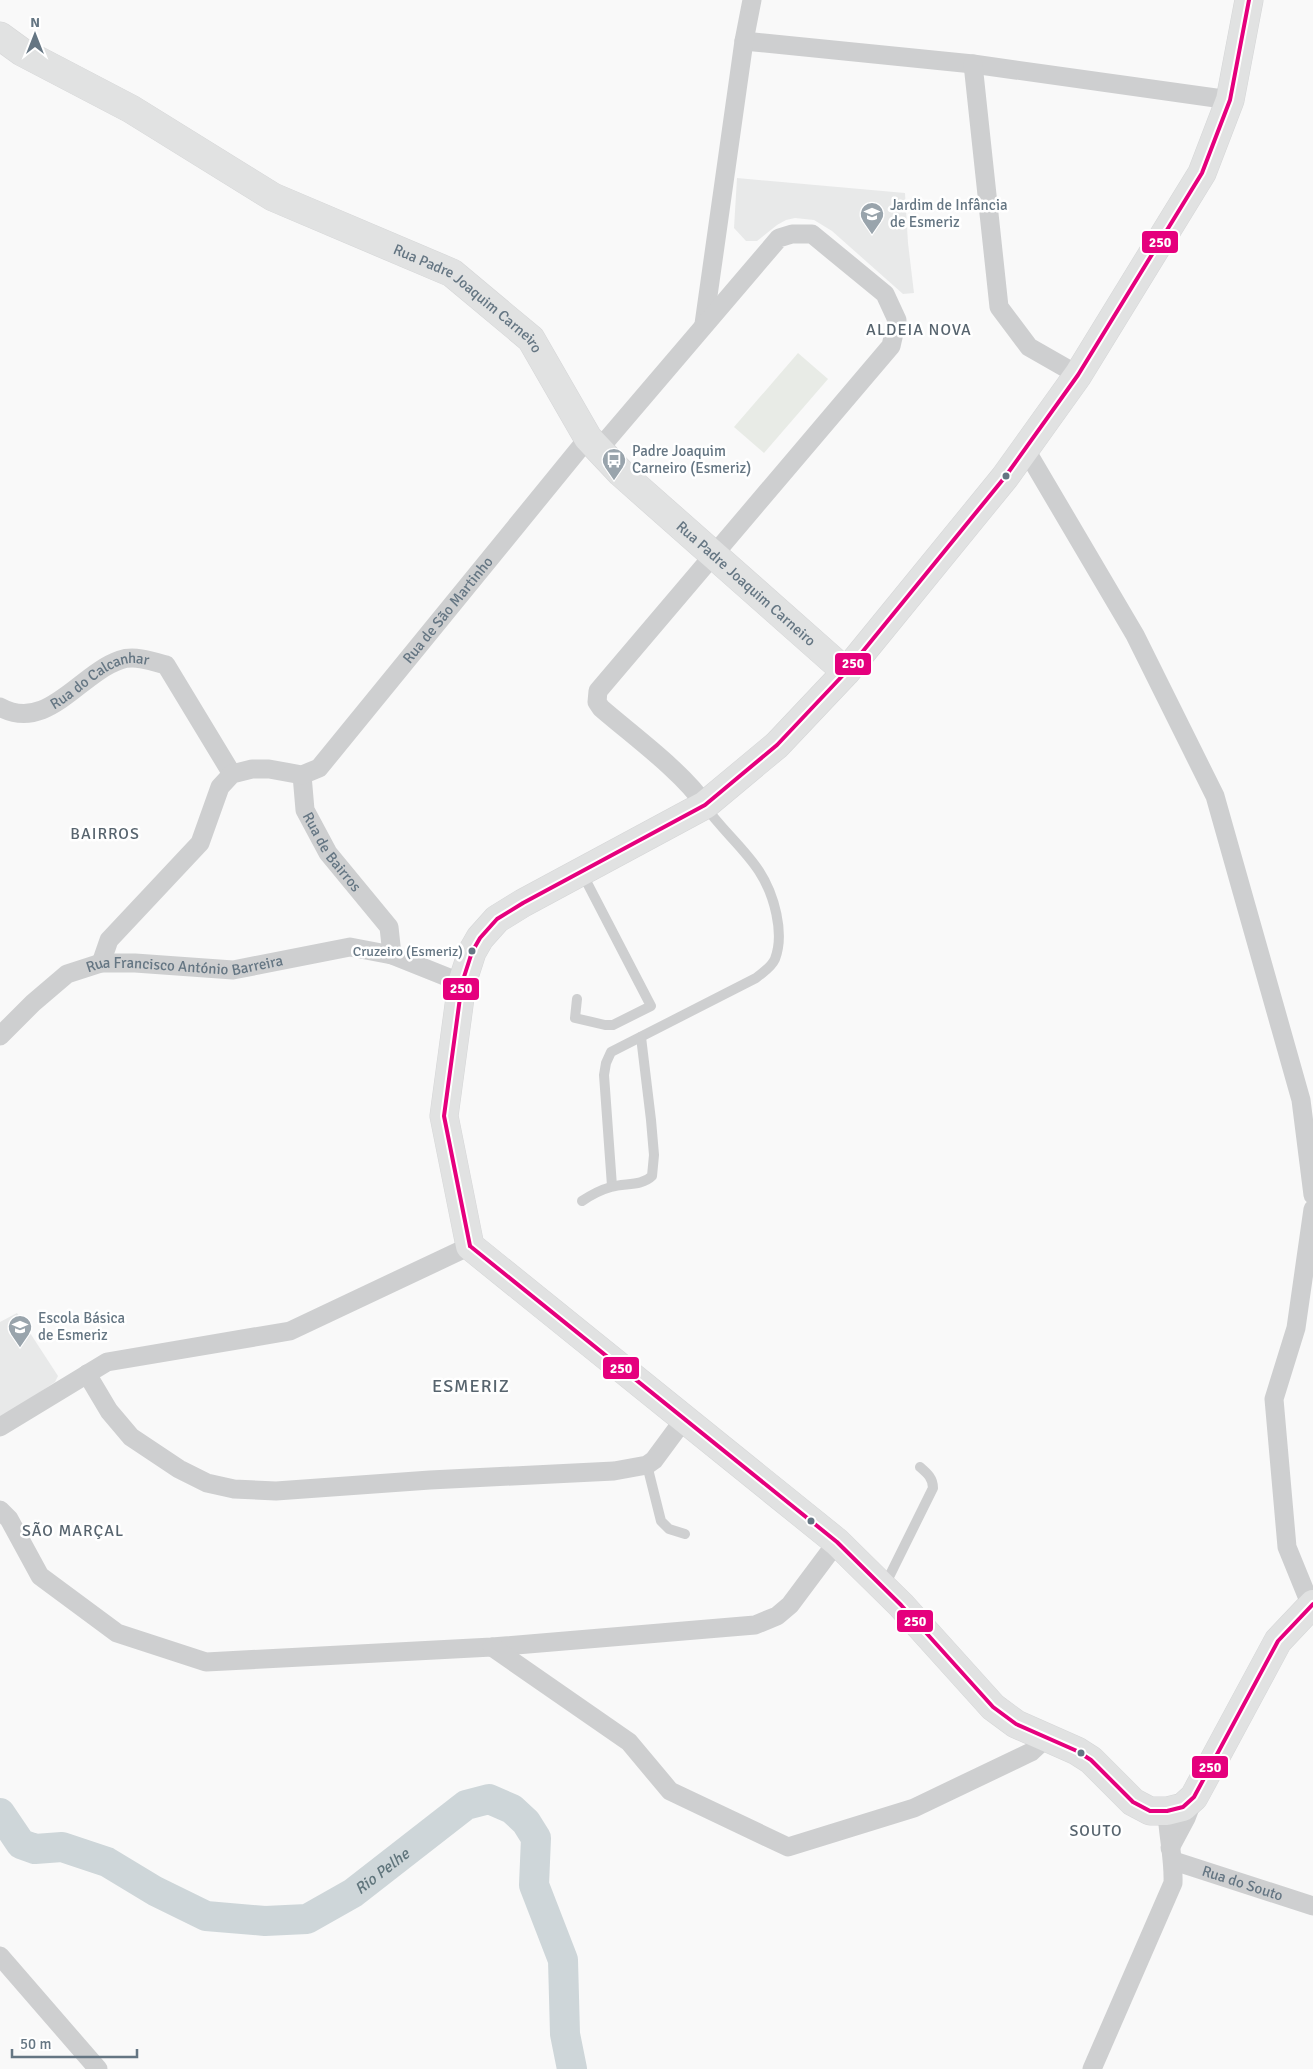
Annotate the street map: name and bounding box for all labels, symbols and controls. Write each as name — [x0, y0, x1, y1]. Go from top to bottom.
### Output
north arrow — [10, 10, 60, 60]
text: N — [30, 14, 40, 31]
place label: Jardim de Infância de Esmeriz — [890, 196, 1008, 231]
school or university icon: Jardim de Infância de Esmeriz — [859, 201, 885, 235]
line badge: 250 — [1141, 230, 1179, 254]
text: 250 — [1149, 234, 1172, 251]
street label: Rua Padre Joaquim Carneiro — [391, 240, 546, 356]
district label: ALDEIA NOVA — [866, 320, 972, 340]
place label: Padre Joaquim Carneiro (Esmeriz) — [632, 442, 751, 477]
bus stop icon: Padre Joaquim Carneiro (Esmeriz) — [601, 447, 627, 481]
unlabelled marker — [1001, 471, 1011, 481]
street label: Rua Padre Joaquim Carneiro — [673, 517, 820, 650]
street label: Rua de São Martinho — [399, 553, 497, 667]
street label: Rua do Calcanhar — [47, 649, 151, 713]
line badge: 250 — [834, 652, 872, 676]
text: 250 — [842, 655, 865, 672]
street label: Rua de Bairros — [299, 809, 365, 896]
district label: BAIRROS — [70, 824, 140, 844]
place label: Cruzeiro (Esmeriz) — [353, 943, 463, 960]
marker: Cruzeiro (Esmeriz) — [467, 946, 477, 956]
street label: Rua Francisco António Barreira — [84, 951, 285, 979]
line badge: 250 — [442, 977, 480, 1001]
text: 250 — [450, 980, 473, 997]
place label: Escola Básica de Esmeriz — [38, 1309, 125, 1344]
school or university icon: Escola Básica de Esmeriz — [7, 1314, 33, 1348]
line badge: 250 — [602, 1356, 640, 1380]
text: 250 — [610, 1360, 633, 1377]
district label: ESMERIZ — [432, 1375, 510, 1397]
unlabelled marker — [806, 1516, 816, 1526]
district label: SÃO MARÇAL — [22, 1521, 124, 1541]
line badge: 250 — [896, 1609, 934, 1633]
text: 250 — [904, 1613, 927, 1630]
unlabelled marker — [1076, 1748, 1086, 1758]
line badge: 250 — [1191, 1755, 1229, 1779]
text: 250 — [1199, 1759, 1222, 1776]
district label: SOUTO — [1069, 1821, 1123, 1841]
water label: Rio Pelhe — [351, 1843, 414, 1899]
street label: Rua do Souto — [1200, 1862, 1286, 1905]
scale bar — [12, 2026, 138, 2058]
text: 50 m — [20, 2035, 51, 2053]

